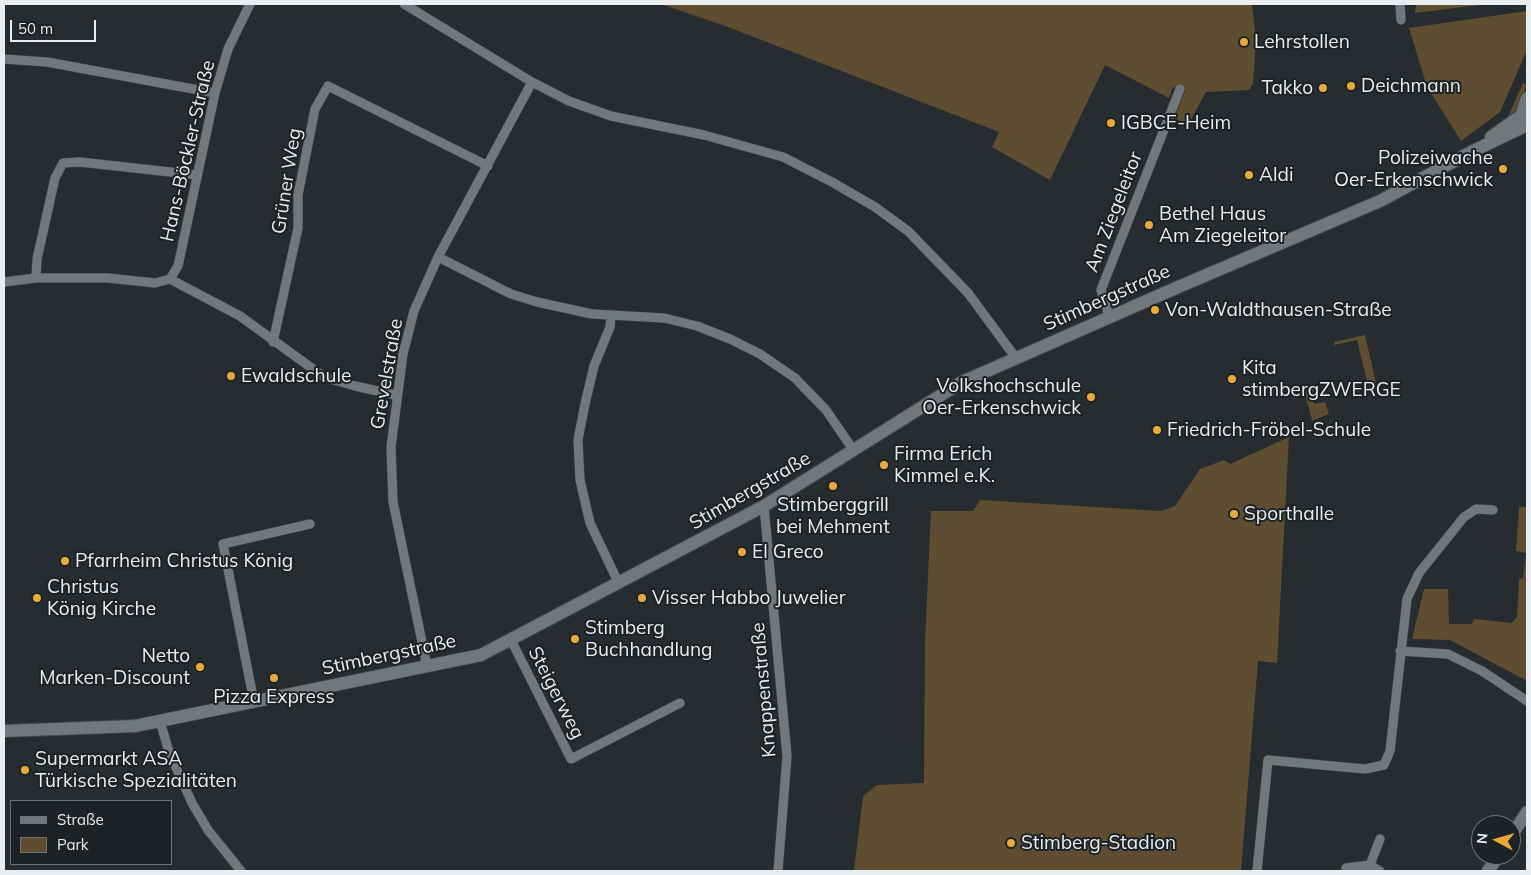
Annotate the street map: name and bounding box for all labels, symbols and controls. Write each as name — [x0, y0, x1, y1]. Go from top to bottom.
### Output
scale bar — [12, 10, 99, 42]
text: 50 m — [18, 19, 53, 38]
place label: Lehrstollen — [1254, 31, 1350, 53]
marker: Lehrstollen — [1238, 36, 1250, 48]
street label: Hans-Böckler-Straße — [156, 58, 220, 244]
place label: Deichmann — [1361, 75, 1461, 97]
place label: Takko — [1261, 77, 1313, 99]
marker: Deichmann — [1345, 80, 1357, 92]
marker: Takko — [1317, 82, 1329, 94]
place label: IGBCE-Heim — [1121, 112, 1231, 134]
marker: IGBCE-Heim — [1105, 117, 1117, 129]
street label: Grüner Weg — [267, 126, 307, 236]
place label: Polizeiwache Oer-Erkenschwick — [1334, 147, 1493, 191]
street label: Am Ziegeleitor — [1081, 149, 1147, 275]
marker: Polizeiwache Oer-Erkenschwick — [1497, 163, 1509, 175]
place label: Aldi — [1259, 164, 1293, 186]
marker: Aldi — [1243, 169, 1255, 181]
place label: Bethel Haus Am Ziegeleitor — [1159, 203, 1286, 247]
marker: Bethel Haus Am Ziegeleitor — [1143, 219, 1155, 231]
street label: Stimbergstraße — [1040, 260, 1174, 336]
place label: Von-Waldthausen-Straße — [1165, 299, 1392, 321]
marker: Von-Waldthausen-Straße — [1149, 304, 1161, 316]
street label: Grevelstraße — [366, 317, 408, 431]
place label: Kita stimbergZWERGE — [1242, 357, 1401, 401]
place label: Ewaldschule — [241, 365, 351, 387]
marker: Ewaldschule — [225, 370, 237, 382]
marker: Kita stimbergZWERGE — [1226, 373, 1238, 385]
place label: Volkshochschule Oer-Erkenschwick — [922, 375, 1081, 419]
marker: Volkshochschule Oer-Erkenschwick — [1085, 391, 1097, 403]
place label: Friedrich-Fröbel-Schule — [1167, 419, 1371, 441]
marker: Friedrich-Fröbel-Schule — [1151, 424, 1163, 436]
place label: Firma Erich Kimmel e.K. — [894, 443, 995, 487]
street label: Stimbergstraße — [685, 447, 815, 535]
marker: Firma Erich Kimmel e.K. — [878, 459, 890, 471]
marker: Stimberggrill bei Mehment — [827, 480, 839, 492]
place label: Stimberggrill bei Mehment — [776, 494, 890, 538]
place label: Sporthalle — [1244, 503, 1334, 525]
marker: Sporthalle — [1228, 508, 1240, 520]
place label: El Greco — [752, 541, 824, 563]
marker: El Greco — [736, 546, 748, 558]
place label: Pfarrheim Christus König — [75, 550, 293, 572]
marker: Pfarrheim Christus König — [59, 555, 71, 567]
place label: Christus König Kirche — [47, 576, 156, 620]
place label: Visser Habbo Juwelier — [652, 587, 846, 609]
marker: Christus König Kirche — [31, 592, 43, 604]
marker: Visser Habbo Juwelier — [636, 592, 648, 604]
place label: Stimberg Buchhandlung — [585, 617, 713, 661]
street label: Knappenstraße — [747, 622, 781, 758]
street label: Stimbergstraße — [320, 630, 458, 680]
marker: Stimberg Buchhandlung — [569, 633, 581, 645]
street label: Steigerweg — [523, 643, 589, 743]
place label: Netto Marken-Discount — [39, 645, 190, 689]
marker: Netto Marken-Discount — [194, 661, 206, 673]
marker: Pizza Express — [268, 672, 280, 684]
place label: Pizza Express — [213, 686, 335, 708]
place label: Supermarkt ASA Türkische Spezialitäten — [35, 748, 237, 792]
marker: Supermarkt ASA Türkische Spezialitäten — [19, 764, 31, 776]
legend — [10, 800, 172, 865]
text: Straße — [57, 810, 104, 829]
north arrow — [1471, 815, 1521, 865]
place label: Stimberg-Stadion — [1021, 832, 1176, 854]
text: N — [1473, 832, 1492, 845]
text: Park — [57, 835, 89, 854]
marker: Stimberg-Stadion — [1005, 837, 1017, 849]

